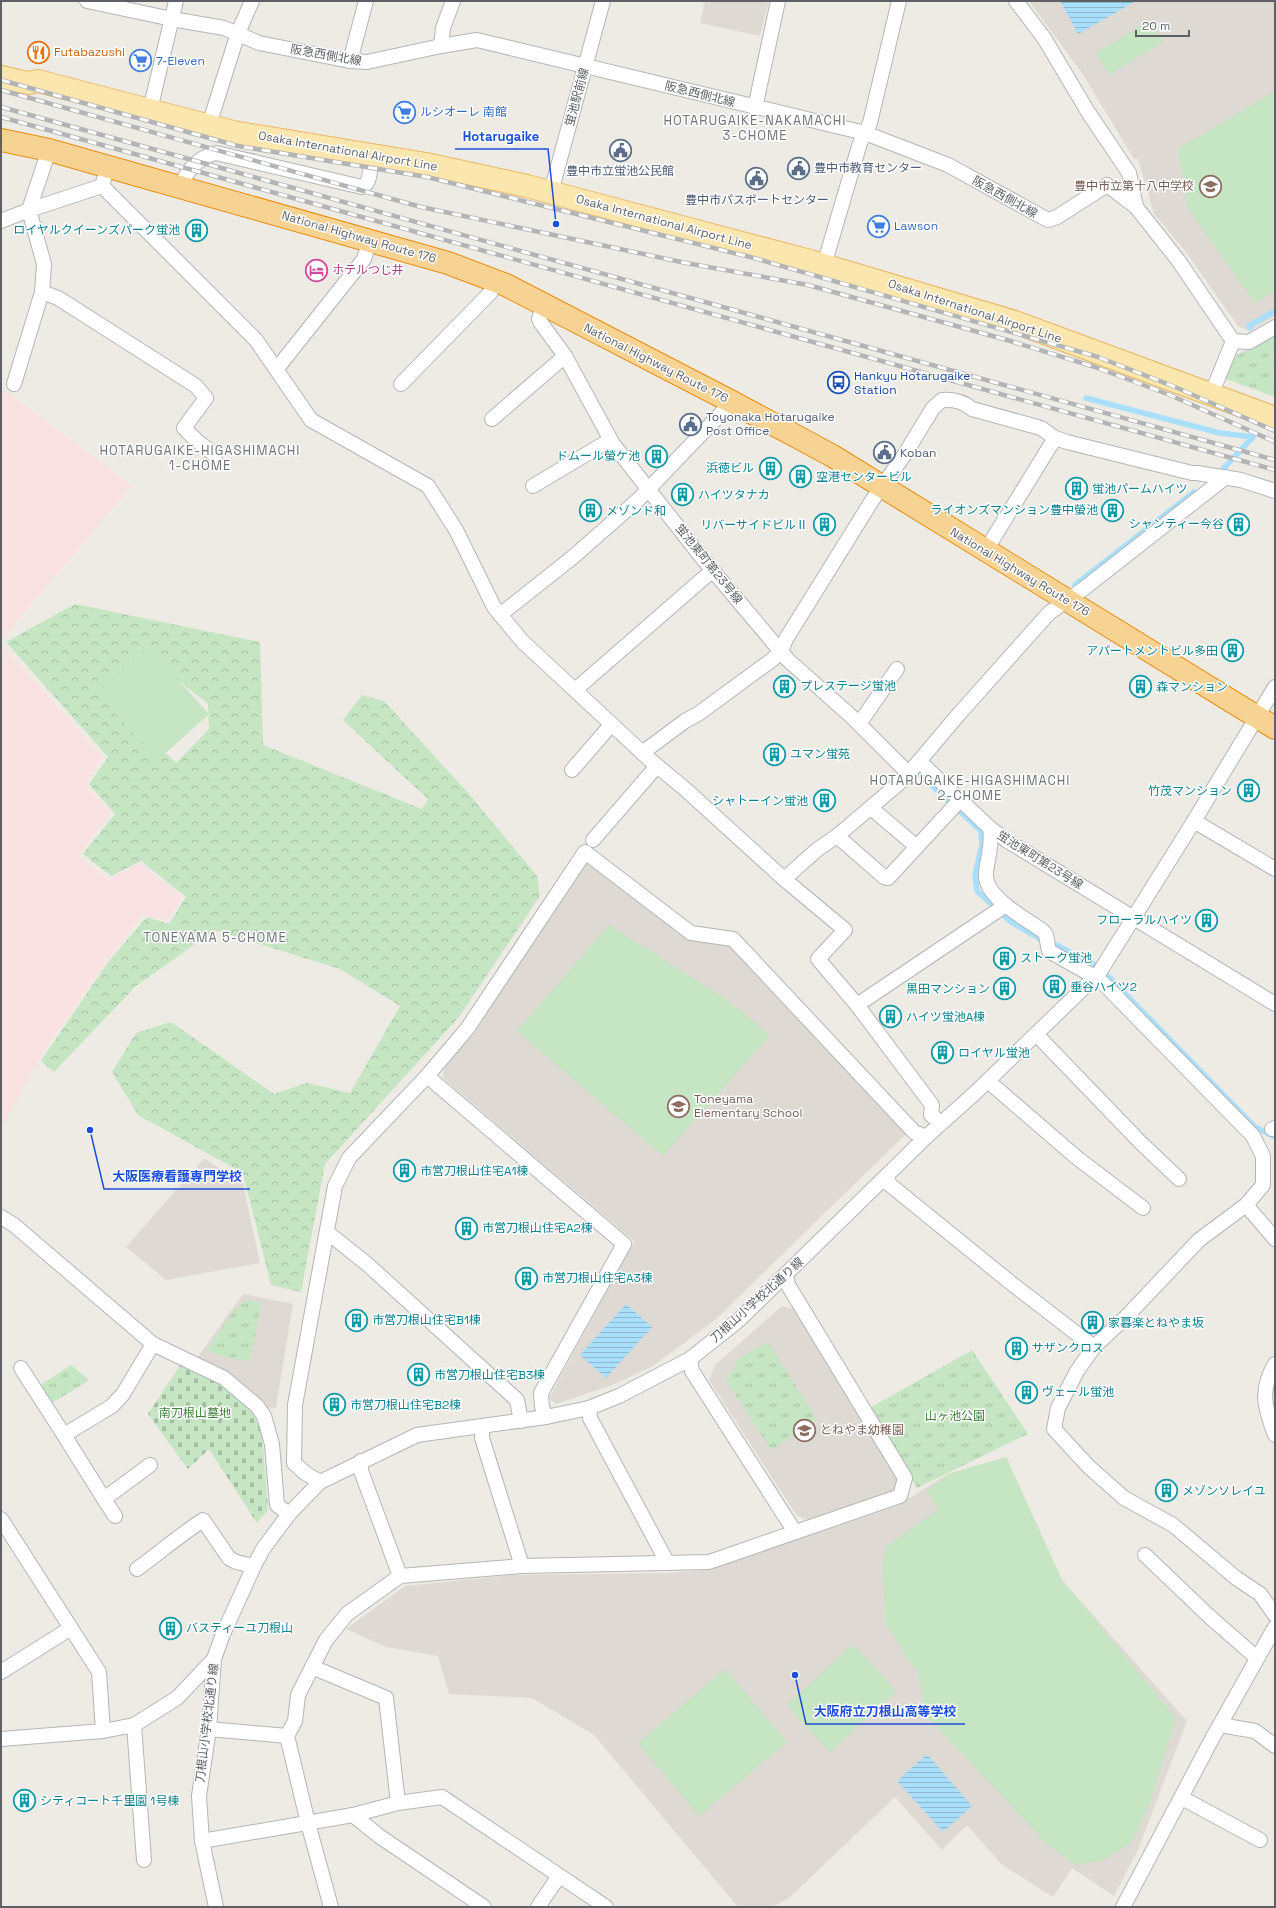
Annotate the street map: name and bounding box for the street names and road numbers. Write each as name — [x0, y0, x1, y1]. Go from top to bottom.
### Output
street label: 阪急西側北線 — [289, 41, 363, 69]
street label: 蛍池駅前線 — [562, 66, 592, 128]
street label: 阪急西側北線 — [663, 78, 737, 110]
street label: Osaka International Airport Line — [257, 127, 439, 175]
street label: 阪急西側北線 — [970, 173, 1040, 221]
street label: Osaka International Airport Line — [574, 191, 754, 253]
street label: National Highway Route 176 — [280, 207, 438, 267]
street label: Osaka International Airport Line — [886, 275, 1064, 347]
street label: National Highway Route 176 — [581, 320, 731, 406]
street label: 蛍池東町第23号線 — [672, 521, 746, 607]
street label: National Highway Route 176 — [947, 524, 1093, 620]
street label: 蛍池東町第23号線 — [994, 827, 1086, 893]
street label: 刀根山小学校北通り線 — [707, 1254, 807, 1346]
street label: 刀根山小学校北通り線 — [192, 1662, 222, 1784]

